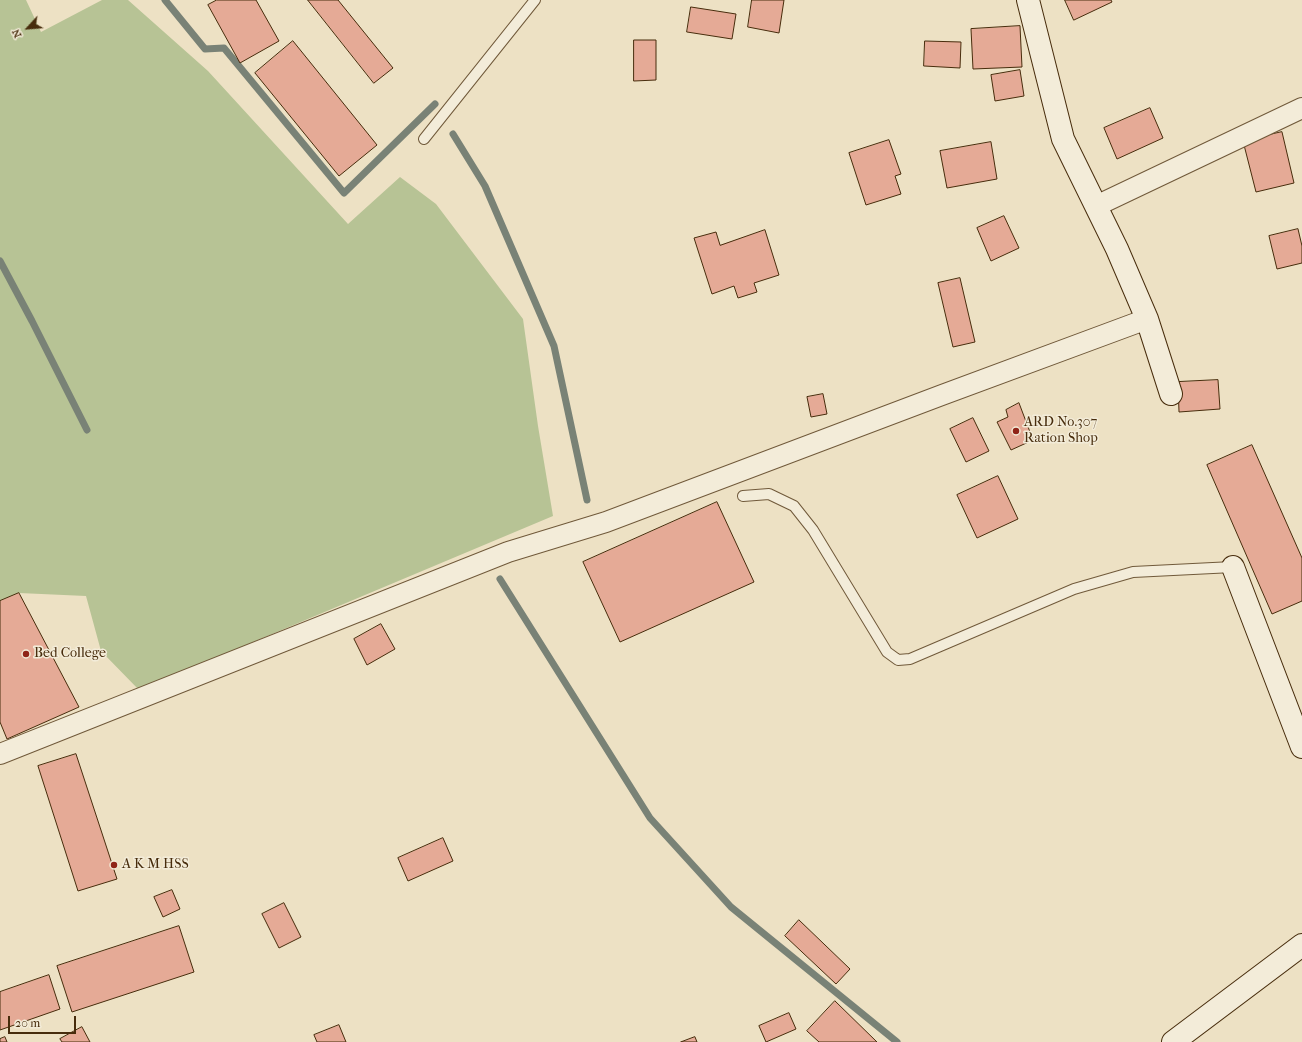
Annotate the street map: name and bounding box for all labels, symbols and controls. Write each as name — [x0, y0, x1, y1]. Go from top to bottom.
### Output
north arrow — [8, 8, 48, 48]
text: N — [9, 27, 24, 40]
place label: ARD No.307 Ration Shop — [1024, 415, 1098, 448]
marker: ARD No.307 Ration Shop — [1011, 426, 1021, 436]
place label: Bed College — [34, 646, 106, 662]
marker: Bed College — [21, 649, 31, 659]
place label: A K M HSS — [122, 857, 189, 873]
marker: A K M HSS — [109, 860, 119, 870]
scale bar — [10, 1008, 78, 1034]
text: 20 m — [15, 1016, 40, 1030]

